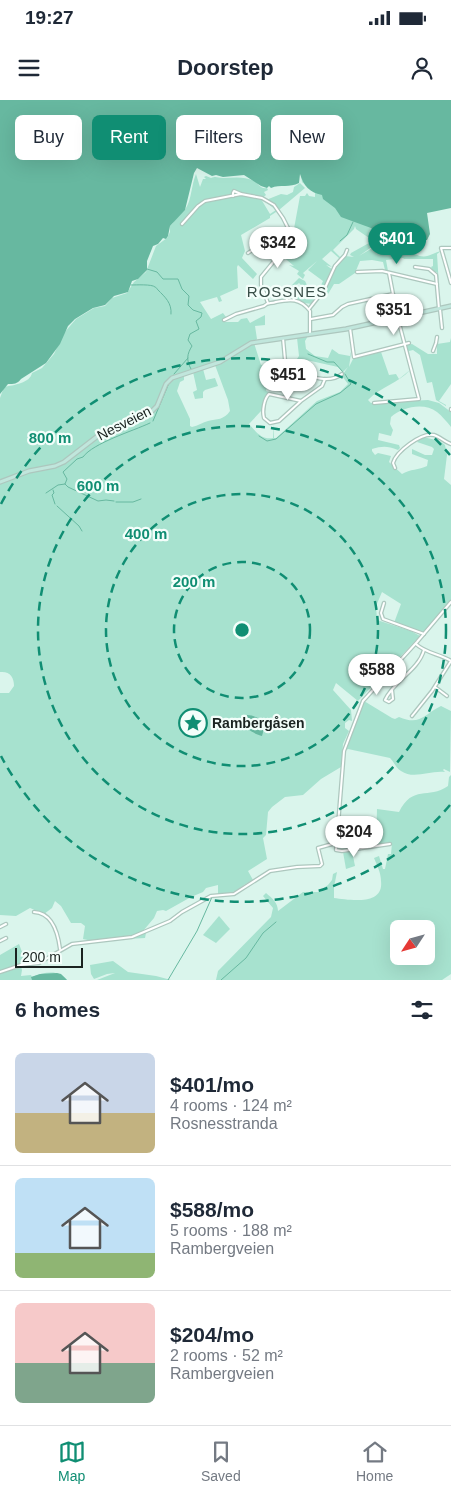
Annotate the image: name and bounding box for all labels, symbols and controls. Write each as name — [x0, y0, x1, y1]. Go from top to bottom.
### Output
text: 19:27 — [25, 7, 74, 28]
icon: menu — [15, 54, 43, 82]
icon: person — [408, 54, 436, 82]
text: Doorstep — [177, 55, 274, 80]
chip: Buy — [15, 115, 82, 160]
chip: Rent — [92, 115, 166, 160]
chip: Filters — [176, 115, 261, 160]
chip: New — [271, 115, 343, 160]
pin: $401 — [367, 222, 427, 265]
pin: $342 — [248, 226, 308, 269]
text: $401 — [379, 230, 415, 247]
text: $342 — [260, 234, 296, 251]
district label: ROSSNES — [247, 283, 327, 300]
pin: $351 — [364, 294, 424, 336]
text: $351 — [376, 301, 412, 318]
pin: $451 — [258, 358, 318, 401]
text: $451 — [270, 366, 306, 383]
street label: Nesveien — [94, 403, 154, 443]
text: 800 m — [29, 429, 71, 446]
text: 600 m — [77, 477, 119, 494]
text: 400 m — [125, 525, 167, 542]
text: 200 m — [173, 573, 215, 590]
centre of rings — [233, 621, 251, 639]
pin: $588 — [347, 654, 407, 696]
text: $588 — [359, 661, 395, 678]
place icon: Rambergåsen — [178, 708, 208, 738]
place label: Rambergåsen — [212, 715, 305, 731]
pin: $204 — [324, 816, 384, 858]
text: $204 — [336, 823, 372, 840]
north arrow — [390, 920, 435, 965]
map controls — [390, 920, 435, 965]
scale bar — [15, 945, 82, 968]
text: 200 m — [22, 949, 61, 965]
icon: filters — [408, 996, 436, 1024]
text: 6 homes — [15, 998, 100, 1021]
icon: home — [55, 1073, 115, 1133]
text: $401/mo — [170, 1073, 254, 1096]
text: 4 rooms · 124 m² — [170, 1097, 292, 1114]
text: Rosnesstranda — [170, 1115, 278, 1132]
icon: home — [55, 1198, 115, 1258]
text: $588/mo — [170, 1198, 254, 1221]
text: 5 rooms · 188 m² — [170, 1222, 292, 1239]
text: Rambergveien — [170, 1240, 274, 1257]
icon: home — [55, 1323, 115, 1383]
text: $204/mo — [170, 1323, 254, 1346]
text: 2 rooms · 52 m² — [170, 1347, 283, 1364]
text: Rambergveien — [170, 1365, 274, 1382]
tab: Map — [58, 1438, 86, 1484]
tab: Saved — [201, 1438, 241, 1484]
tab: Home — [356, 1438, 393, 1484]

